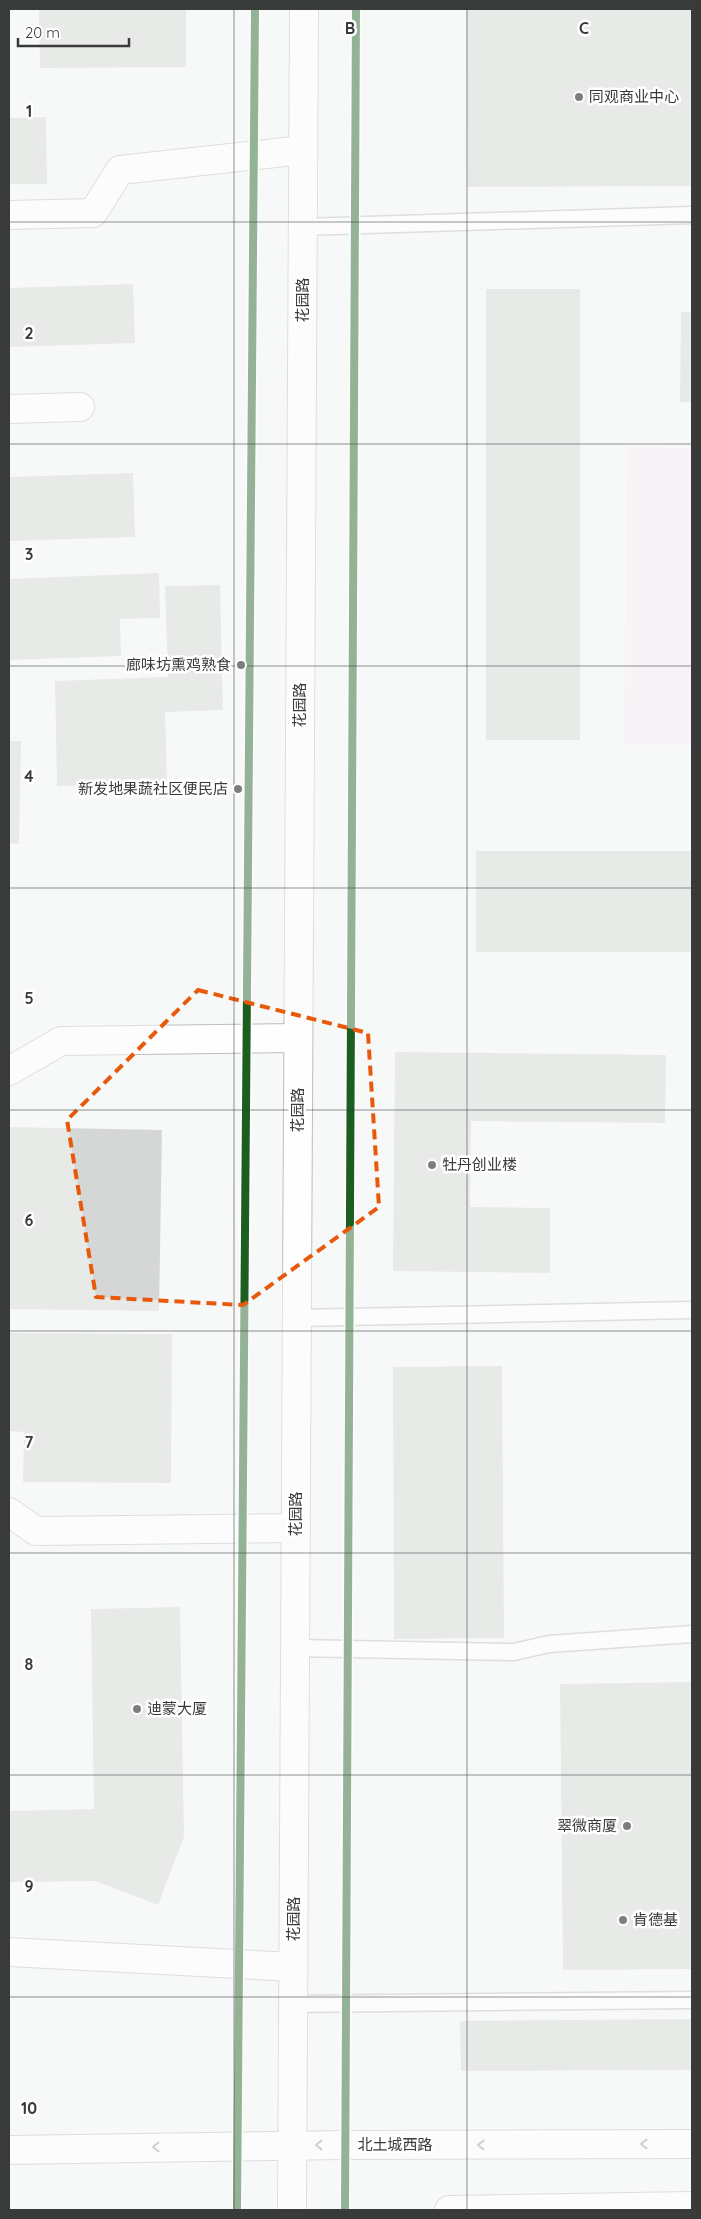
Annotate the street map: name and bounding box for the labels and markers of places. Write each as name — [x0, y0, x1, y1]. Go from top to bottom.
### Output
place label: 同观商业中心 — [589, 87, 679, 106]
marker: 同观商业中心 — [573, 91, 585, 103]
place label: 廊味坊熏鸡熟食 — [126, 655, 231, 674]
marker: 廊味坊熏鸡熟食 — [235, 659, 247, 671]
place label: 新发地果蔬社区便民店 — [78, 779, 228, 798]
marker: 新发地果蔬社区便民店 — [232, 783, 244, 795]
place label: 牡丹创业楼 — [442, 1155, 517, 1174]
marker: 牡丹创业楼 — [426, 1159, 438, 1171]
place label: 迪蒙大厦 — [147, 1699, 207, 1718]
marker: 迪蒙大厦 — [131, 1703, 143, 1715]
place label: 翠微商厦 — [557, 1816, 617, 1835]
marker: 翠微商厦 — [621, 1820, 633, 1832]
place label: 肯德基 — [633, 1910, 678, 1929]
marker: 肯德基 — [617, 1914, 629, 1926]

